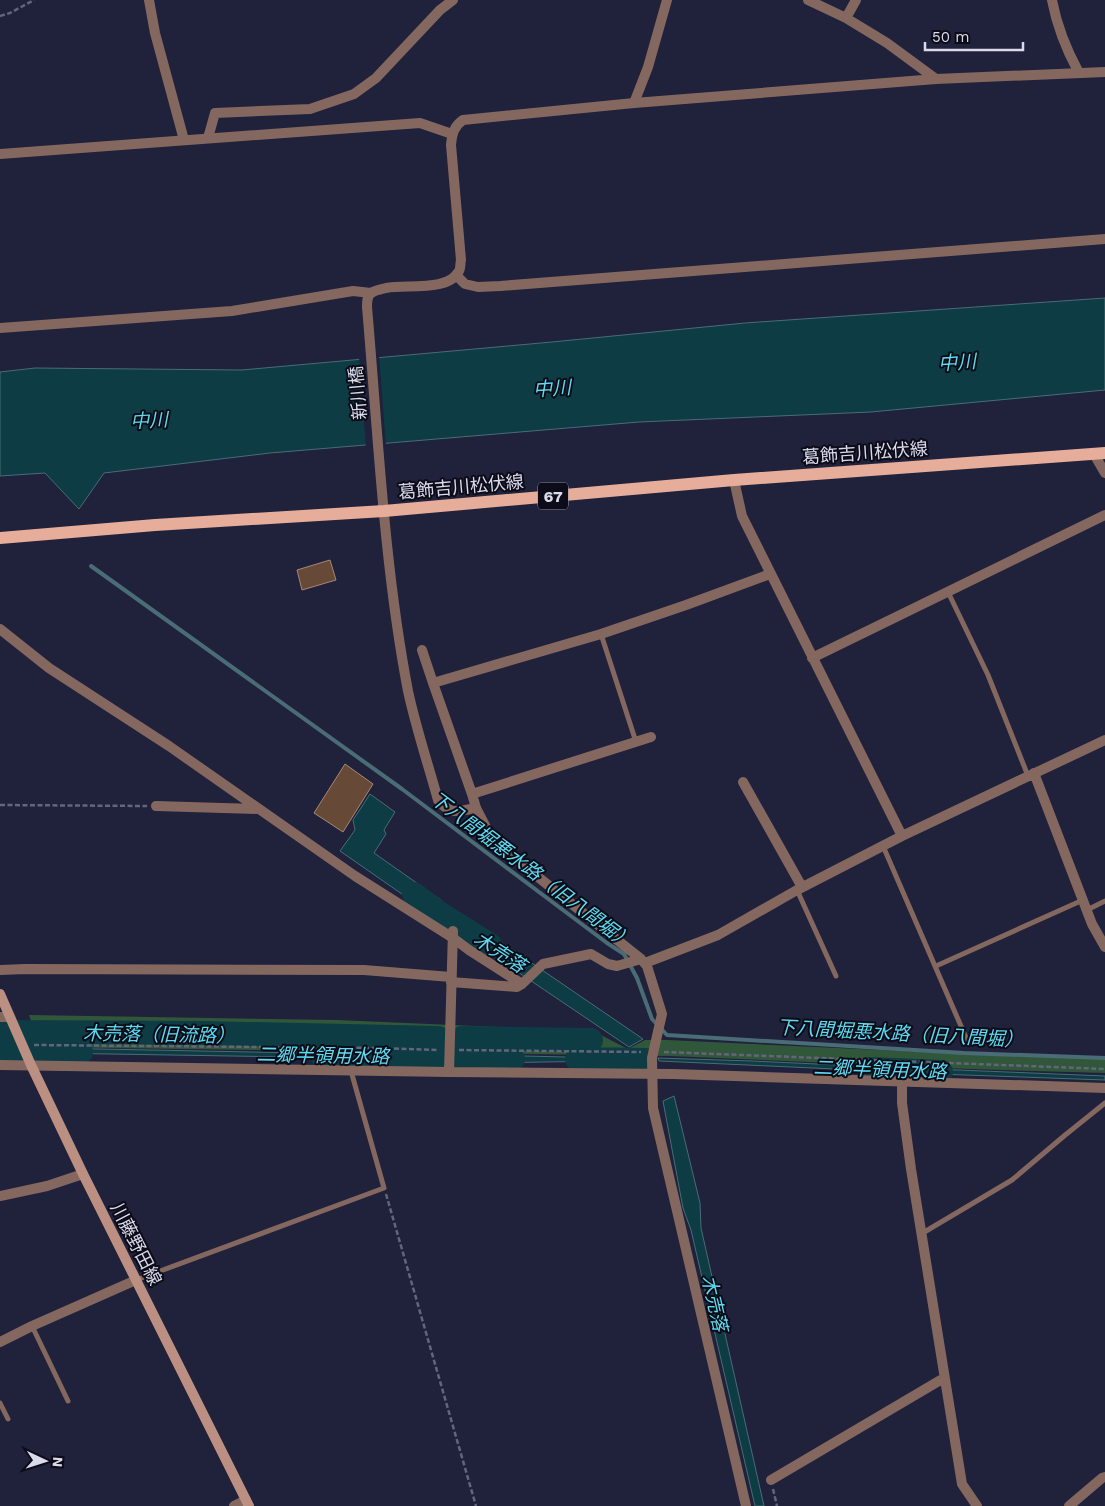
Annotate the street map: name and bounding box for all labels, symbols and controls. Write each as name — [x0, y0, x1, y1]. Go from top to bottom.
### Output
scale bar — [925, 20, 1022, 52]
text: 50 m — [932, 28, 969, 46]
water label: 中川 — [937, 350, 979, 375]
street label: 新川橋 — [345, 365, 370, 421]
water label: 中川 — [532, 376, 574, 401]
water label: 中川 — [129, 408, 171, 433]
street label: 葛飾吉川松伏線 — [801, 438, 929, 467]
street label: 葛飾吉川松伏線 — [397, 471, 525, 502]
road number: 67 — [538, 482, 568, 510]
water label: 下八間堀悪水路（旧八間堀） — [426, 787, 637, 954]
water label: 木売落 — [470, 927, 532, 979]
water label: 下八間堀悪水路（旧八間堀） — [776, 1016, 1024, 1051]
water label: 木売落（旧流路） — [83, 1022, 235, 1047]
water label: 二郷半領用水路 — [256, 1043, 392, 1068]
water label: 二郷半領用水路 — [813, 1056, 949, 1083]
street label: 川藤野田線 — [107, 1199, 166, 1289]
water label: 木売落 — [697, 1273, 733, 1336]
north arrow — [20, 1436, 70, 1486]
text: N — [50, 1456, 66, 1468]

